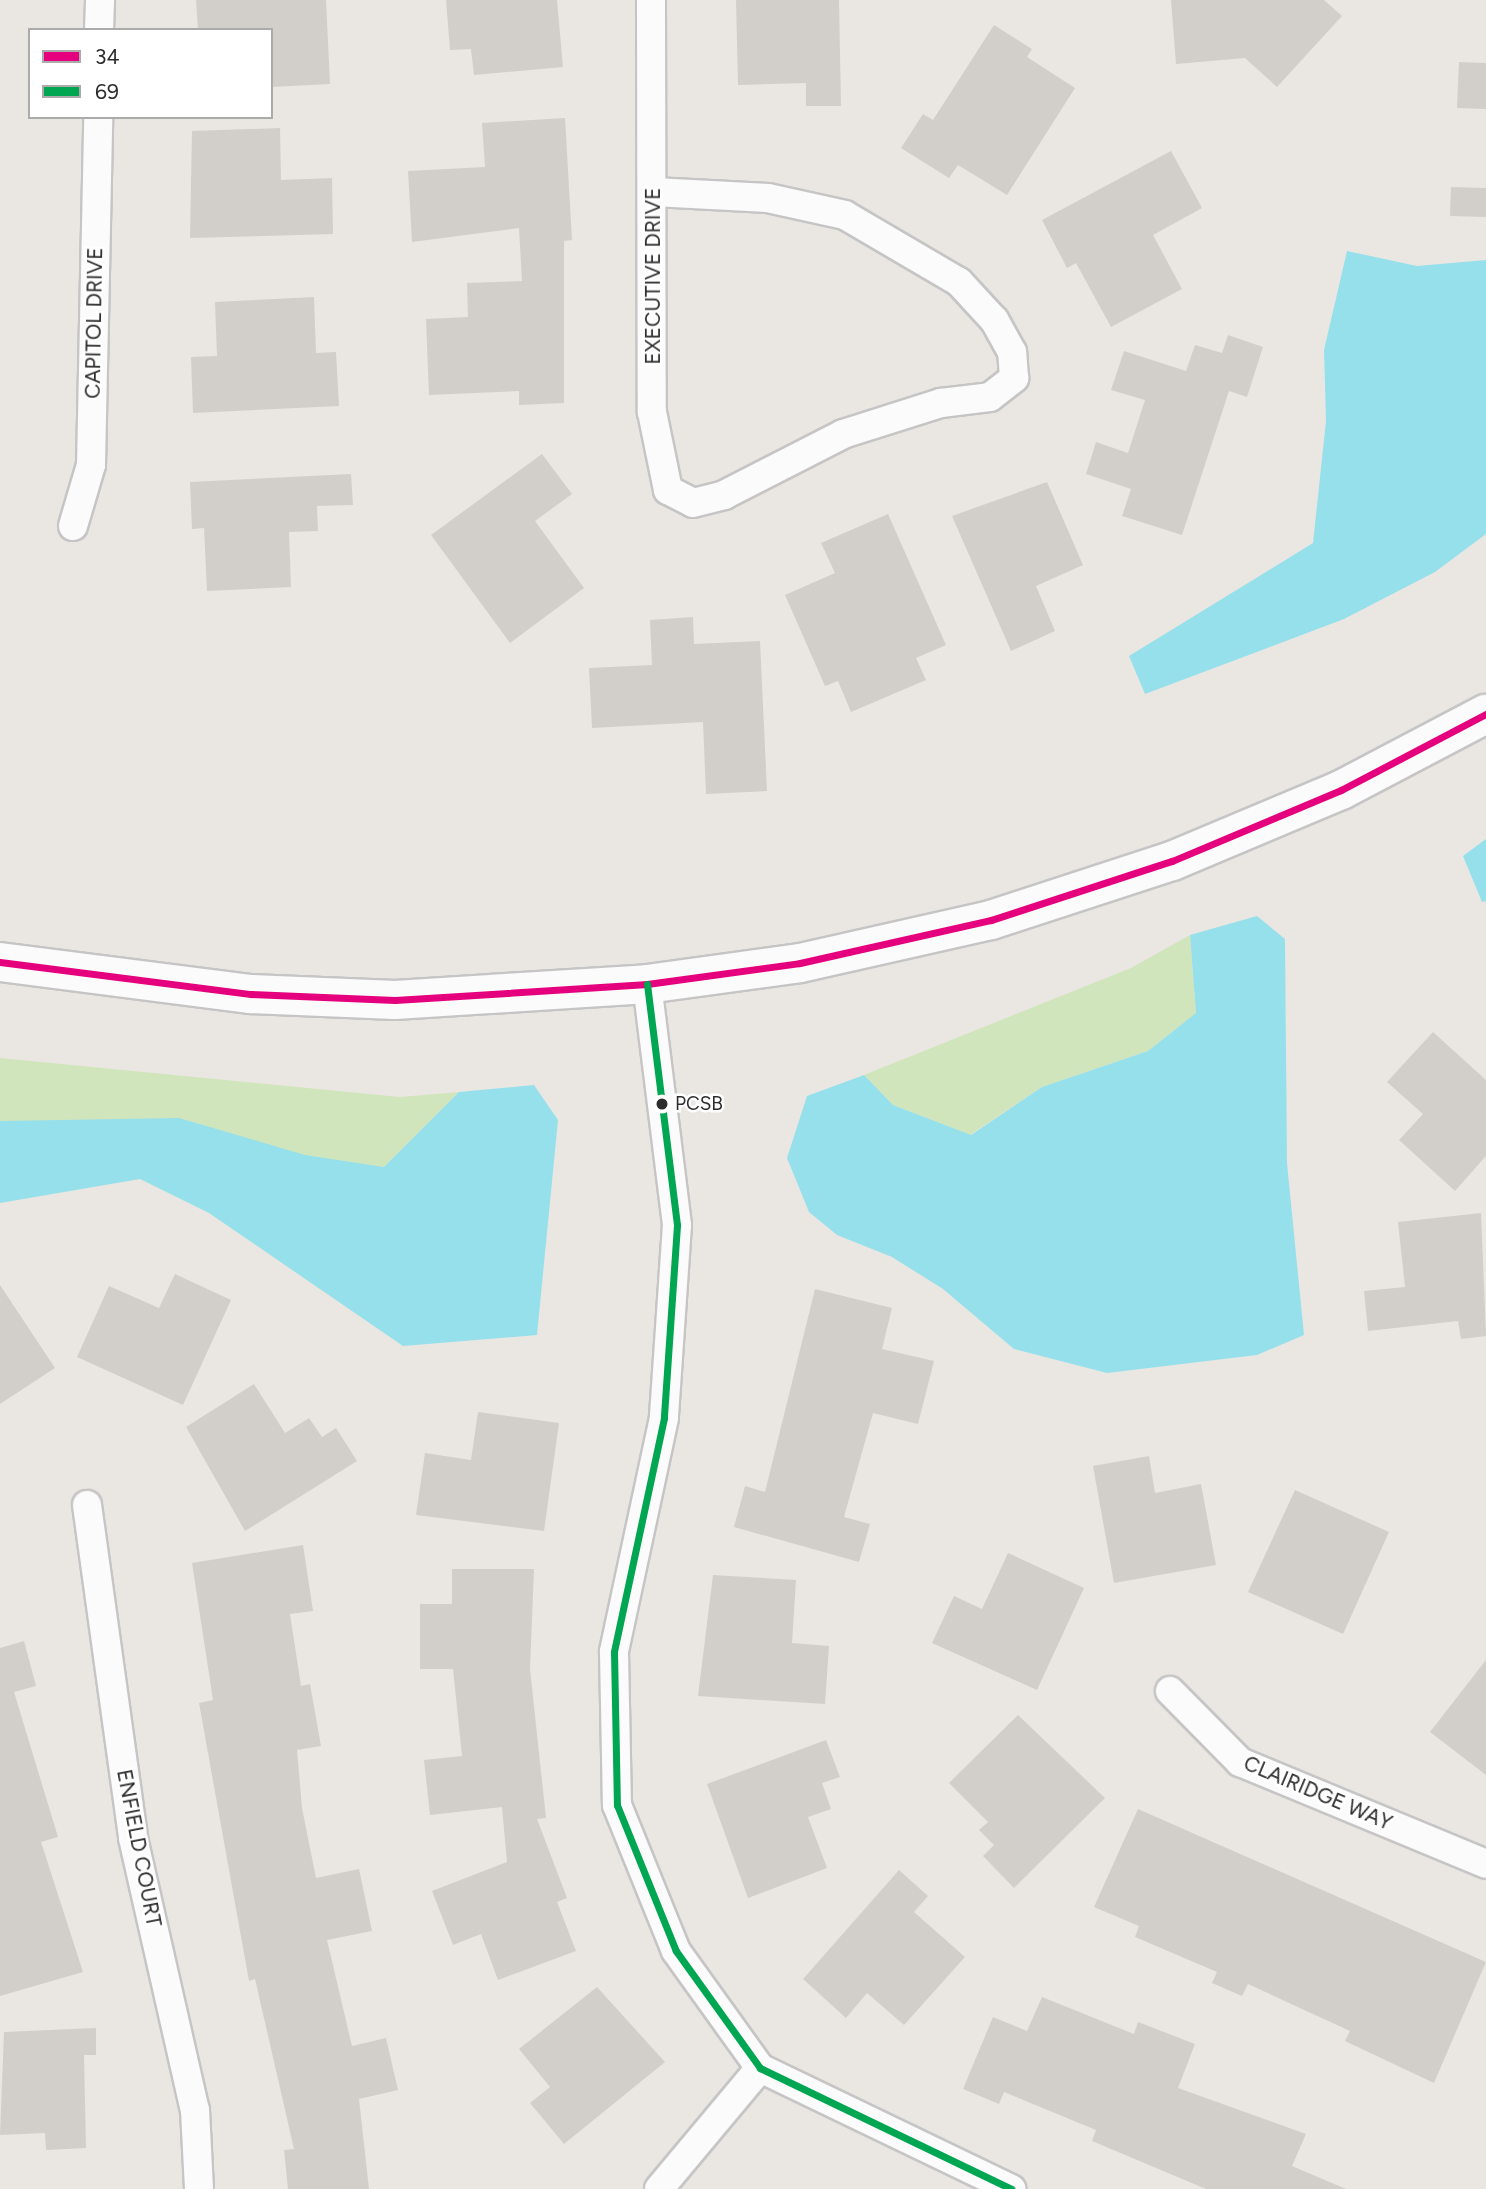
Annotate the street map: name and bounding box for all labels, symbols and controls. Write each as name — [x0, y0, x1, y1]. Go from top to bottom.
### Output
legend — [28, 28, 273, 119]
text: 34 — [95, 44, 119, 69]
text: 69 — [95, 79, 119, 104]
street label: EXECUTIVE DRIVE — [640, 187, 666, 365]
street label: CAPITOL DRIVE — [80, 247, 108, 399]
place label: PCSB — [675, 1093, 723, 1115]
marker: PCSB — [655, 1097, 669, 1111]
street label: CLAIRIDGE WAY — [1240, 1750, 1396, 1836]
street label: ENFIELD COURT — [111, 1767, 167, 1929]

